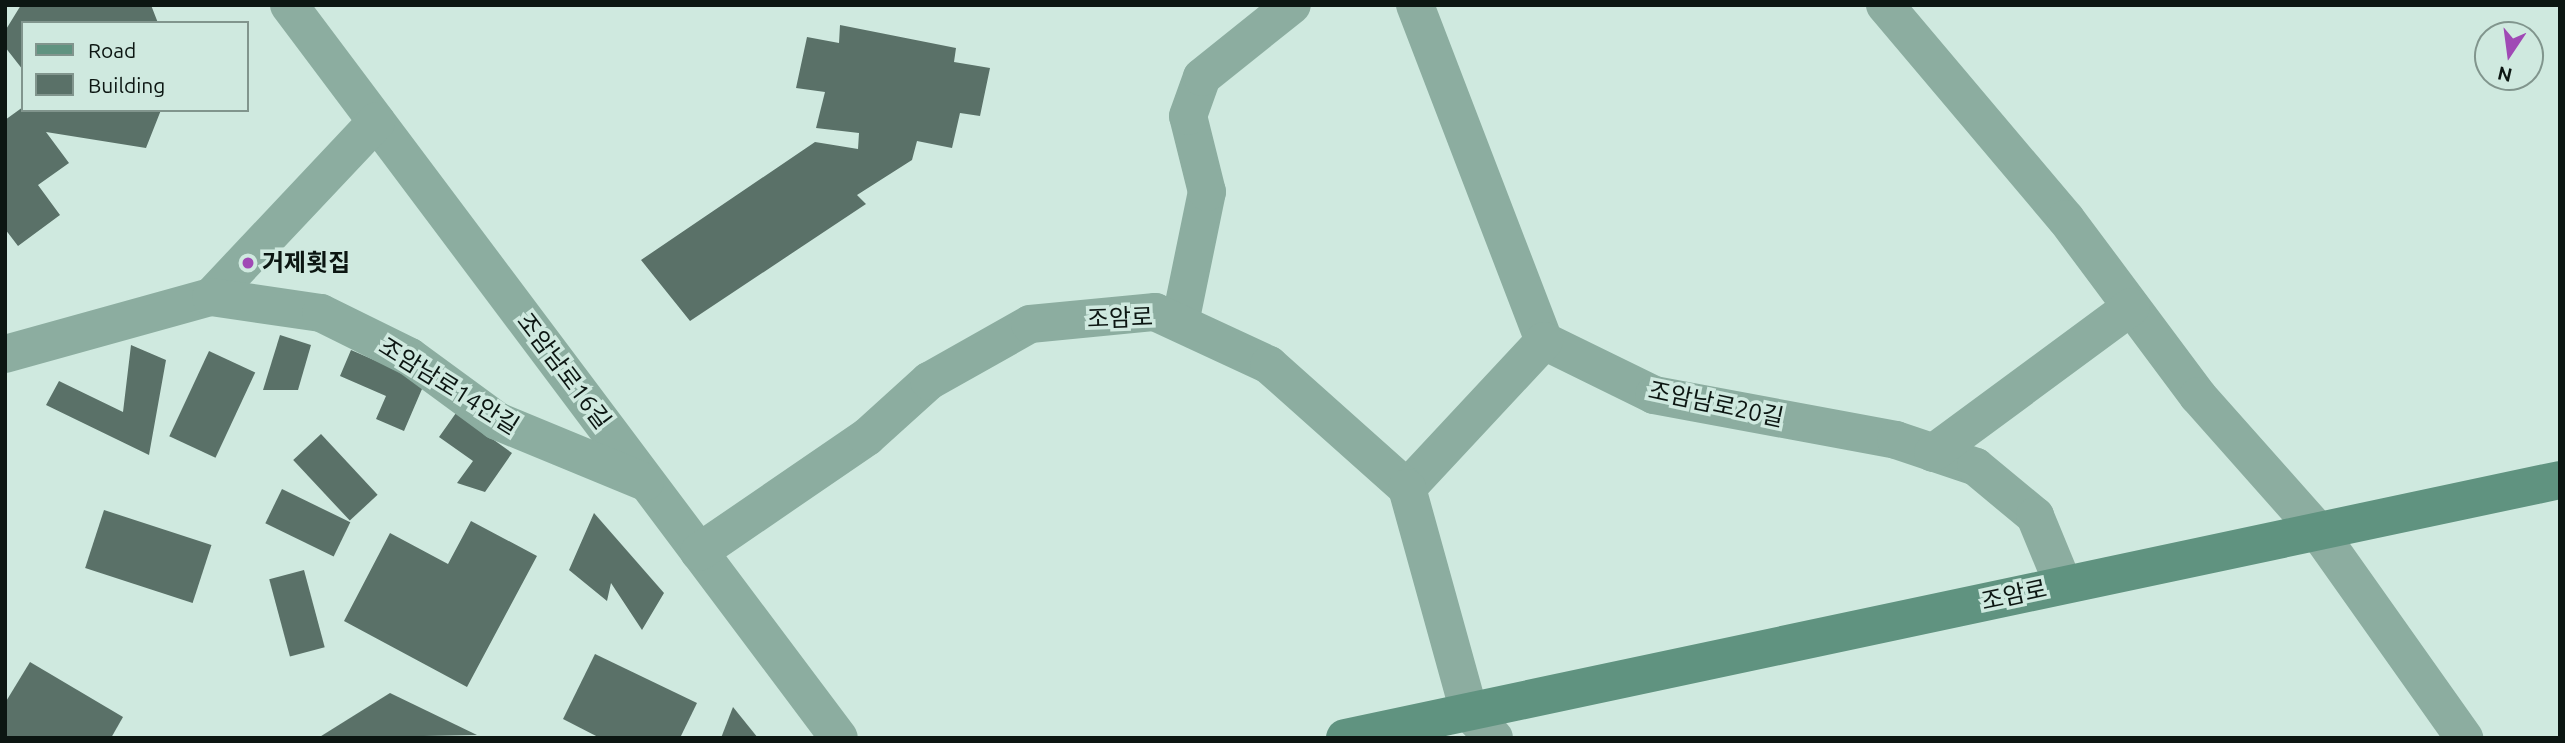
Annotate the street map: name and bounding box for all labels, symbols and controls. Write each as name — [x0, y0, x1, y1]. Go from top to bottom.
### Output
legend — [21, 21, 248, 112]
north arrow — [2474, 21, 2544, 91]
text: Road — [88, 38, 136, 62]
text: N — [2495, 62, 2514, 87]
text: Building — [88, 73, 165, 97]
place label: 거제횟집 — [262, 249, 350, 277]
marker: 거제횟집 — [240, 255, 256, 271]
street label: 조암로 — [1086, 302, 1154, 334]
street label: 조암남로16길 — [511, 307, 617, 435]
street label: 조암남로14안길 — [374, 332, 524, 440]
street label: 조암남로20길 — [1646, 376, 1786, 432]
street label: 조암로 — [1979, 574, 2049, 616]

